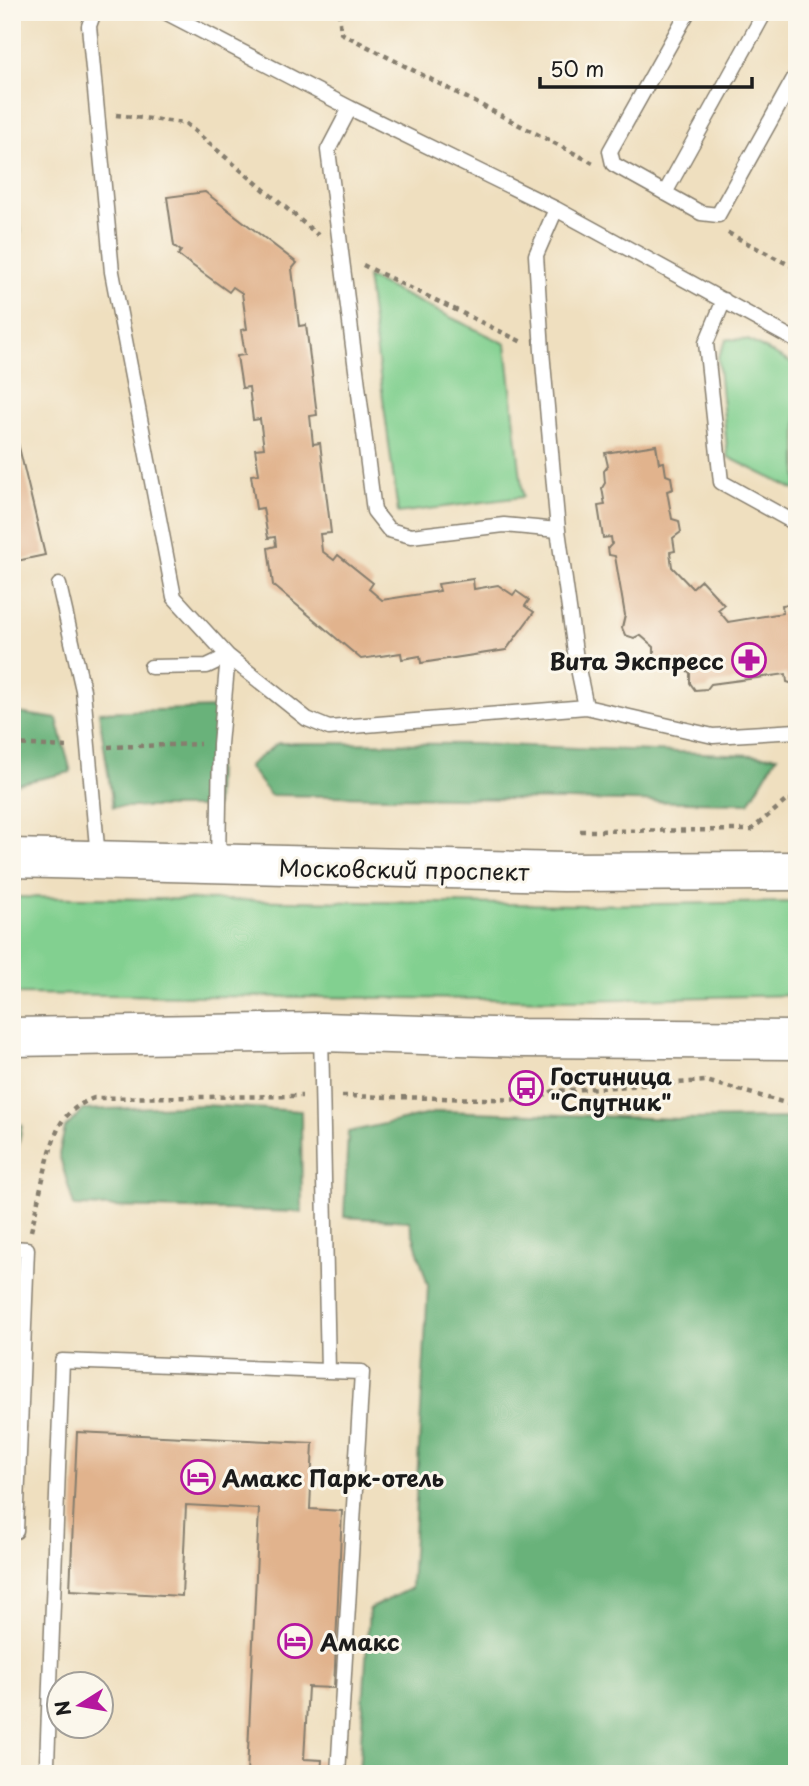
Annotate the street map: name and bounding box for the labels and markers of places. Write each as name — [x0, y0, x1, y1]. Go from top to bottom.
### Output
pharmacy icon: Вита Экспресс — [730, 641, 768, 679]
place label: Вита Экспресс — [549, 643, 724, 678]
place label: Гостиница "Спутник" — [550, 1058, 672, 1119]
bus stop icon: Гостиница "Спутник" — [507, 1069, 545, 1107]
hotel icon: Амакс Парк-отель — [179, 1458, 217, 1496]
place label: Амакс Парк-отель — [221, 1460, 445, 1495]
hotel icon: Амакс — [276, 1622, 314, 1660]
place label: Амакс — [319, 1624, 400, 1659]

